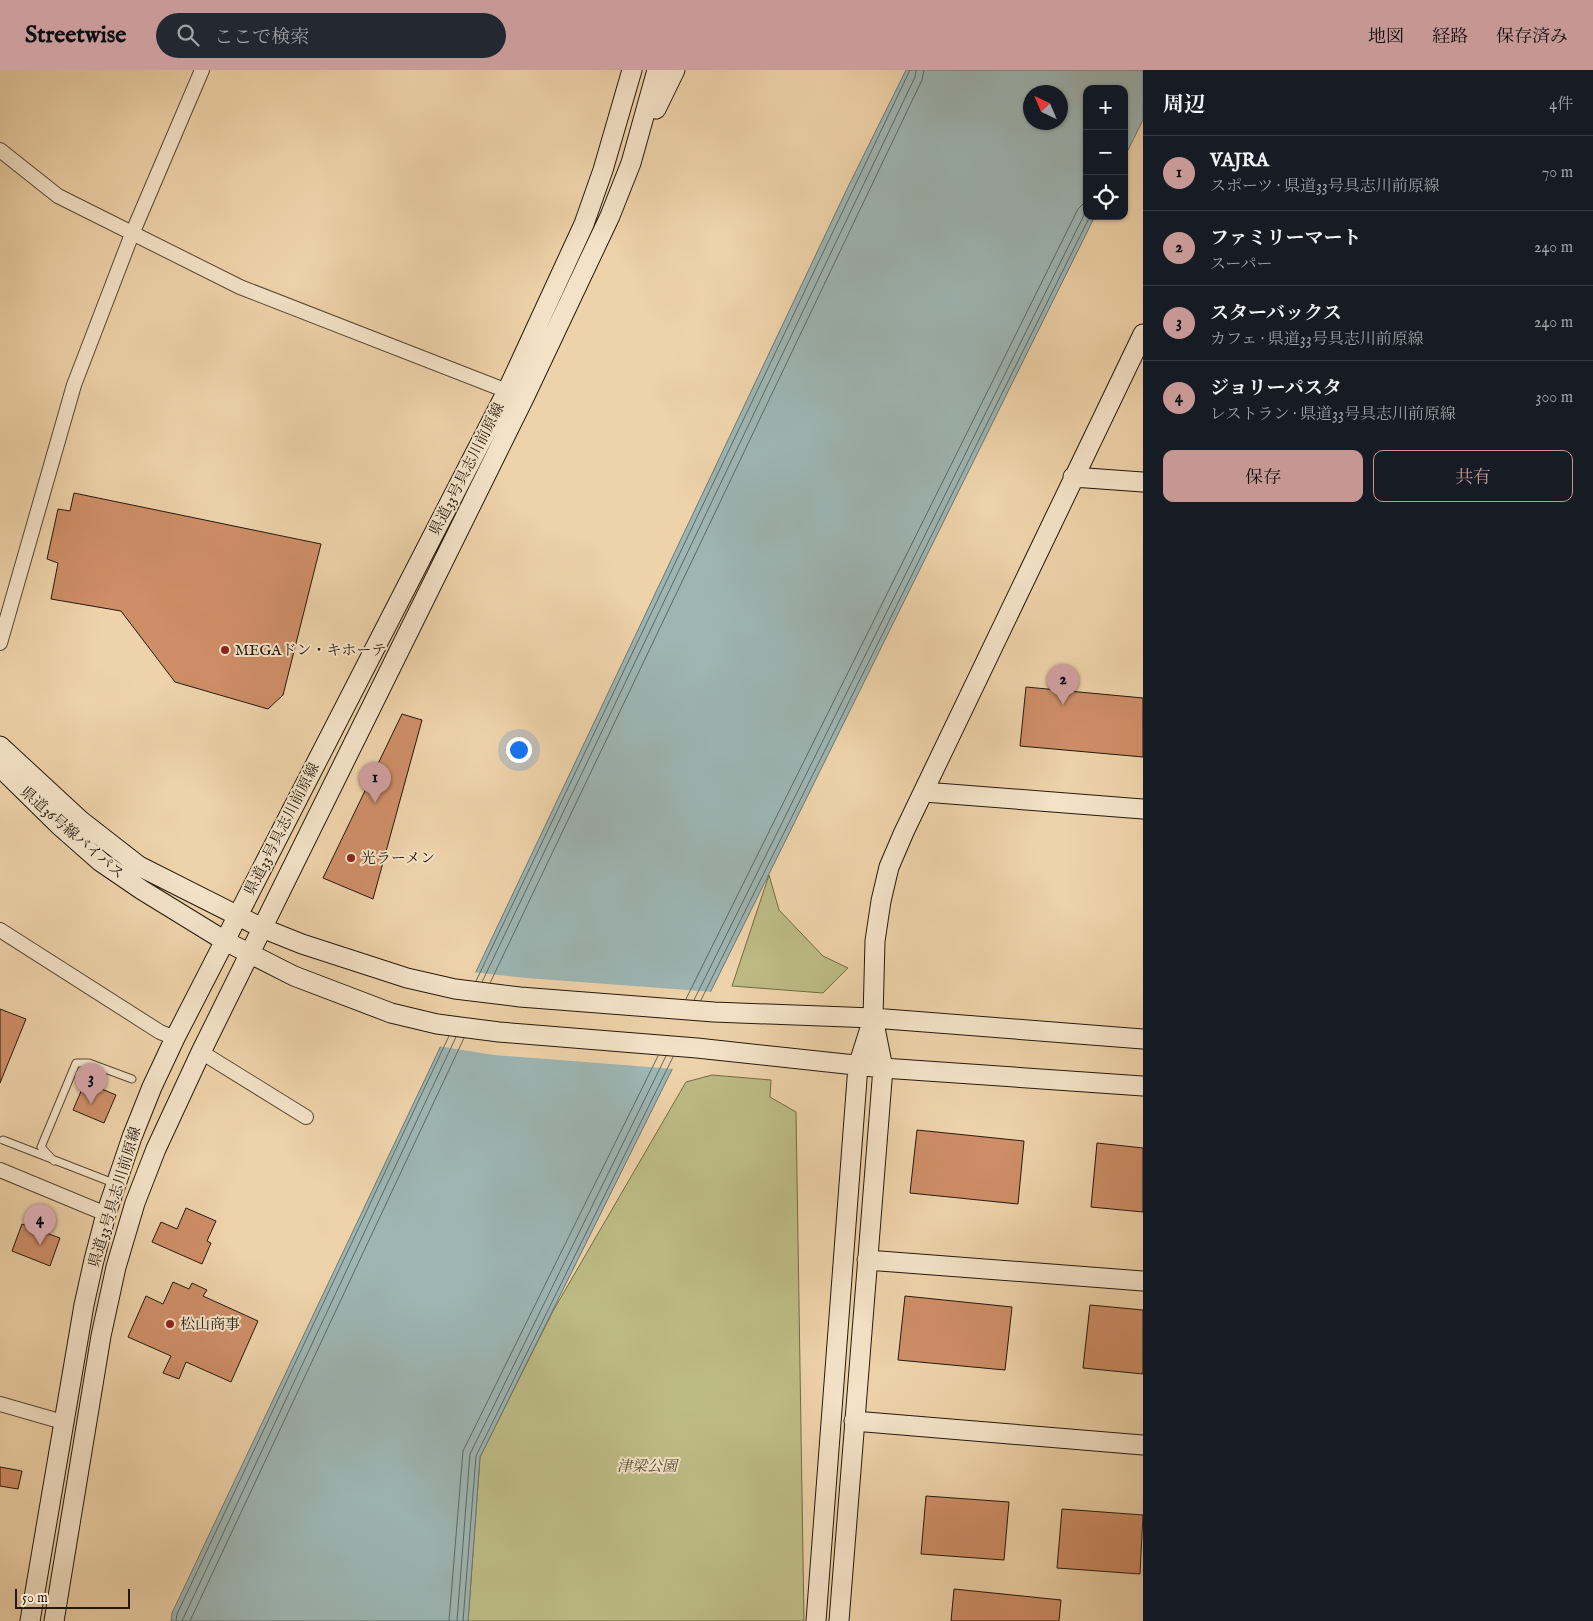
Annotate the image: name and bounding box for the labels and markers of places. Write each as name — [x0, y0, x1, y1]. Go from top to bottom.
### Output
place label: MEGAドン・キホーテ — [235, 641, 386, 660]
marker: MEGAドン・キホーテ — [219, 644, 231, 656]
pin: 2 — [1047, 664, 1079, 705]
pin: 1 — [359, 762, 391, 803]
place label: 光ラーメン — [361, 849, 435, 868]
marker: 光ラーメン — [345, 852, 357, 864]
pin: 3 — [75, 1063, 107, 1104]
pin: 4 — [24, 1204, 56, 1245]
place label: 松山商事 — [180, 1315, 240, 1334]
marker: 松山商事 — [164, 1318, 176, 1330]

